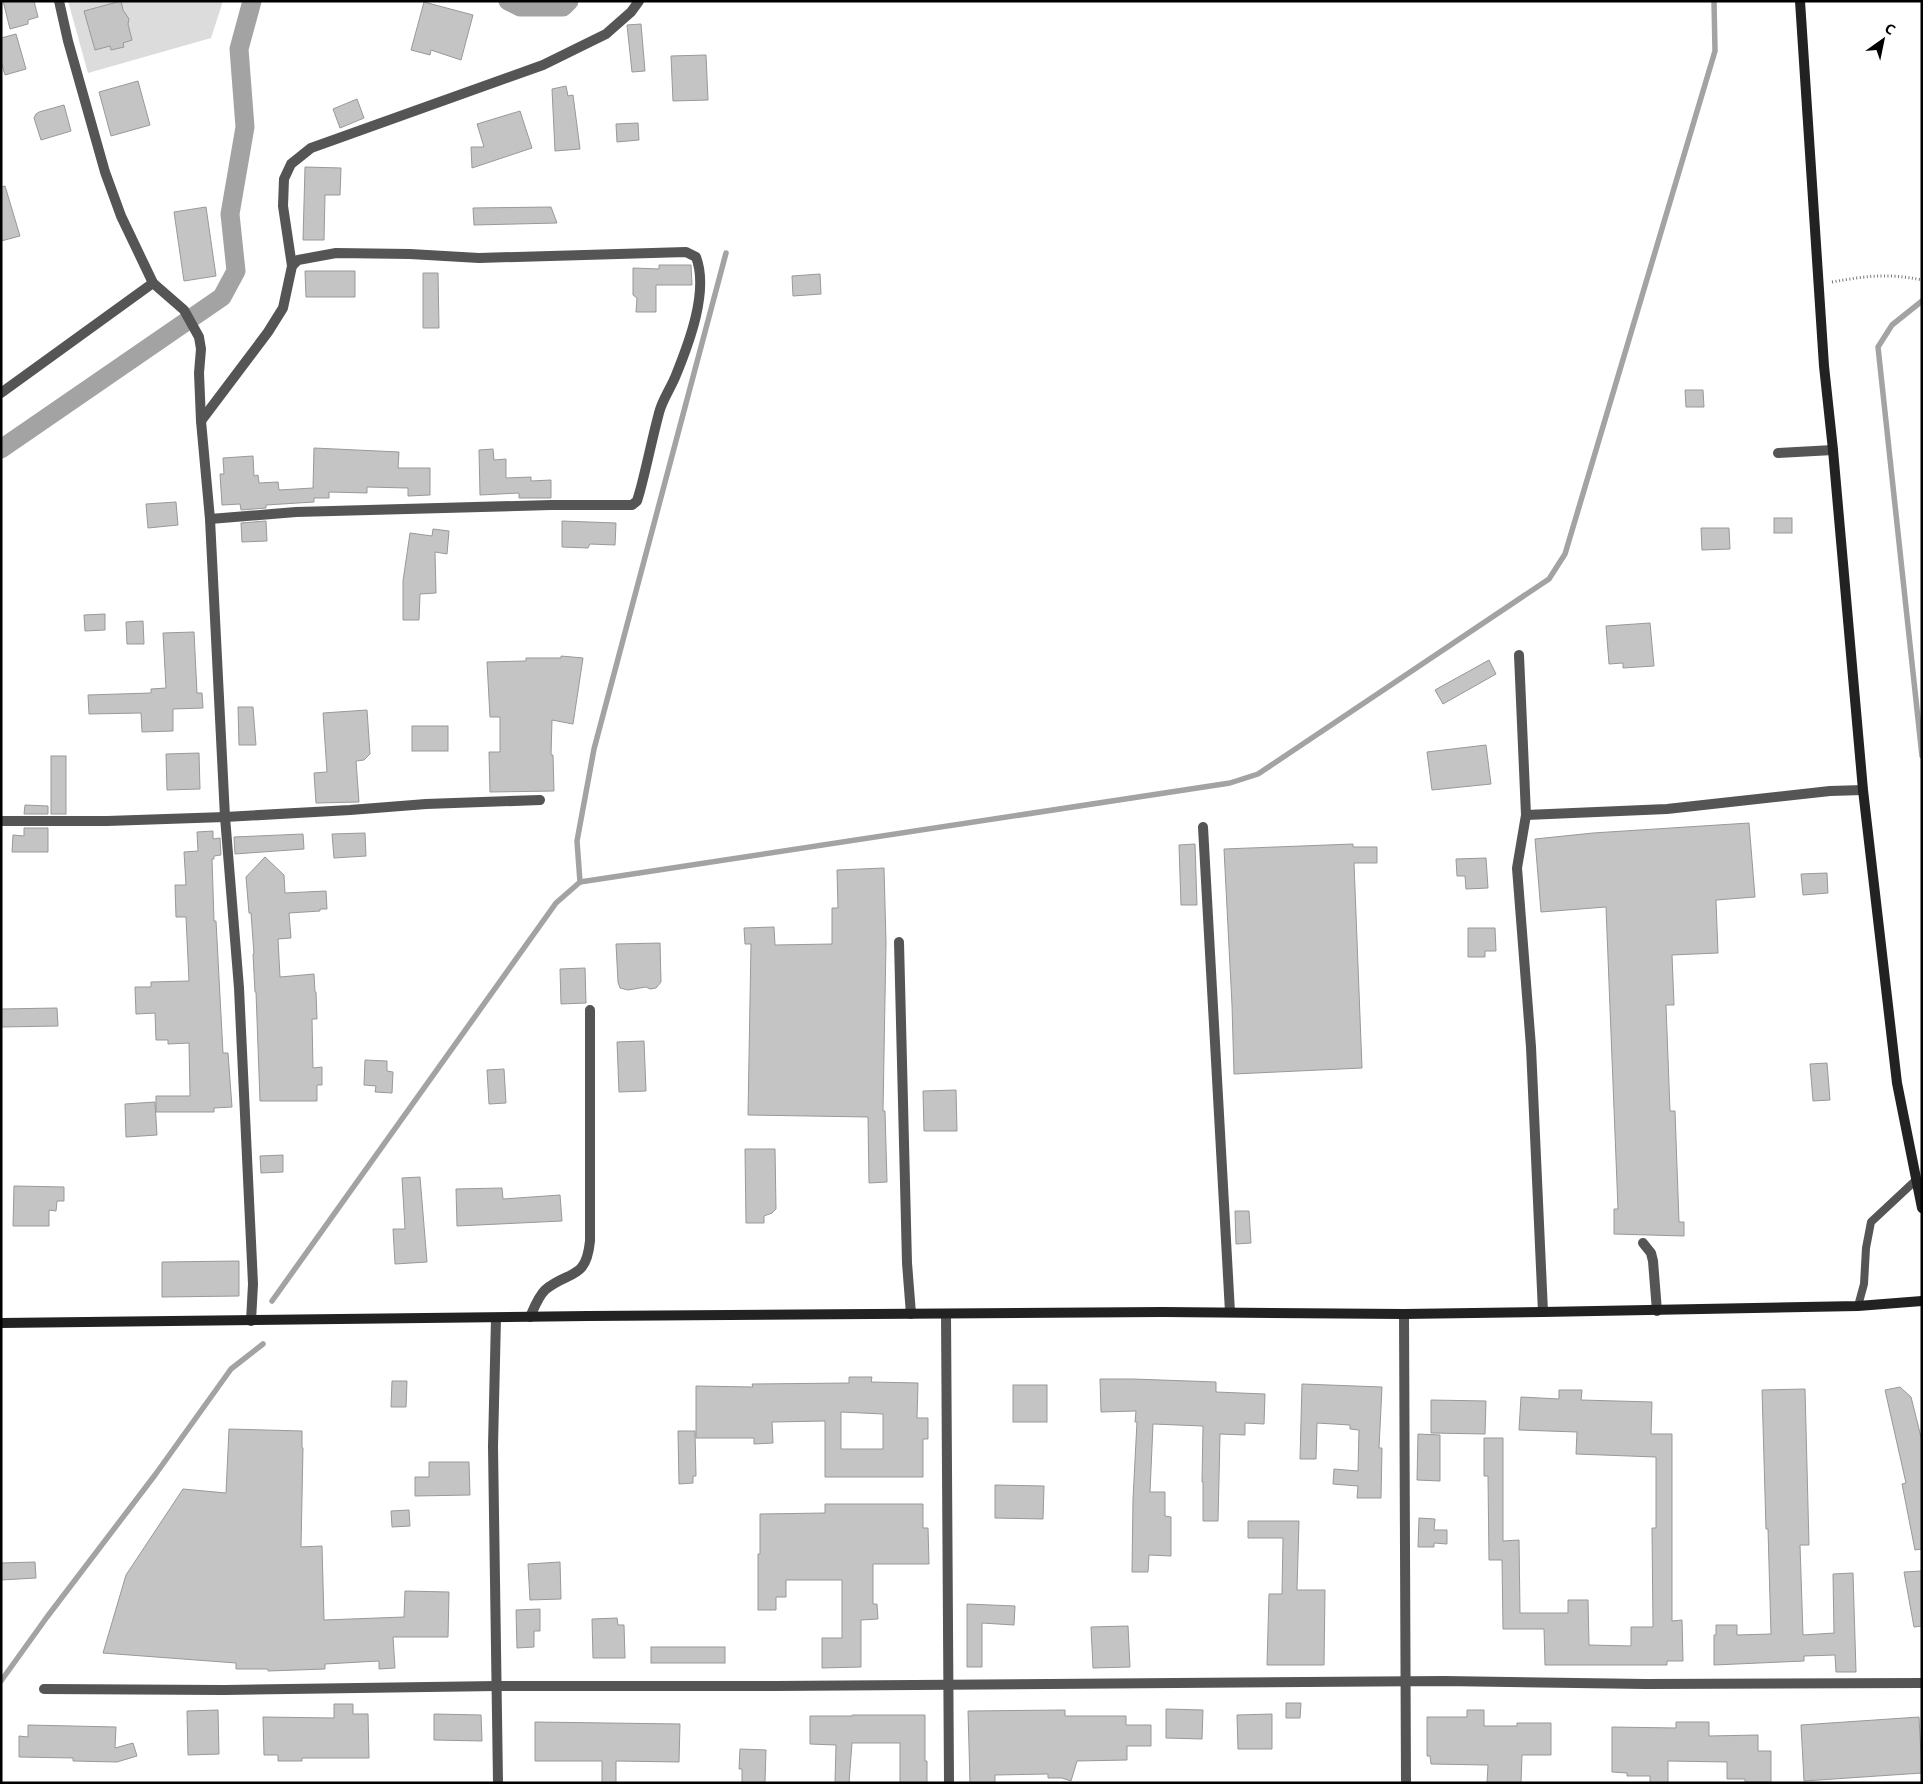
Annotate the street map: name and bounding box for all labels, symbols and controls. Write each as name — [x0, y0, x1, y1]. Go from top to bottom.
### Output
north arrow — [1858, 15, 1908, 65]
text: С — [1881, 18, 1899, 39]

